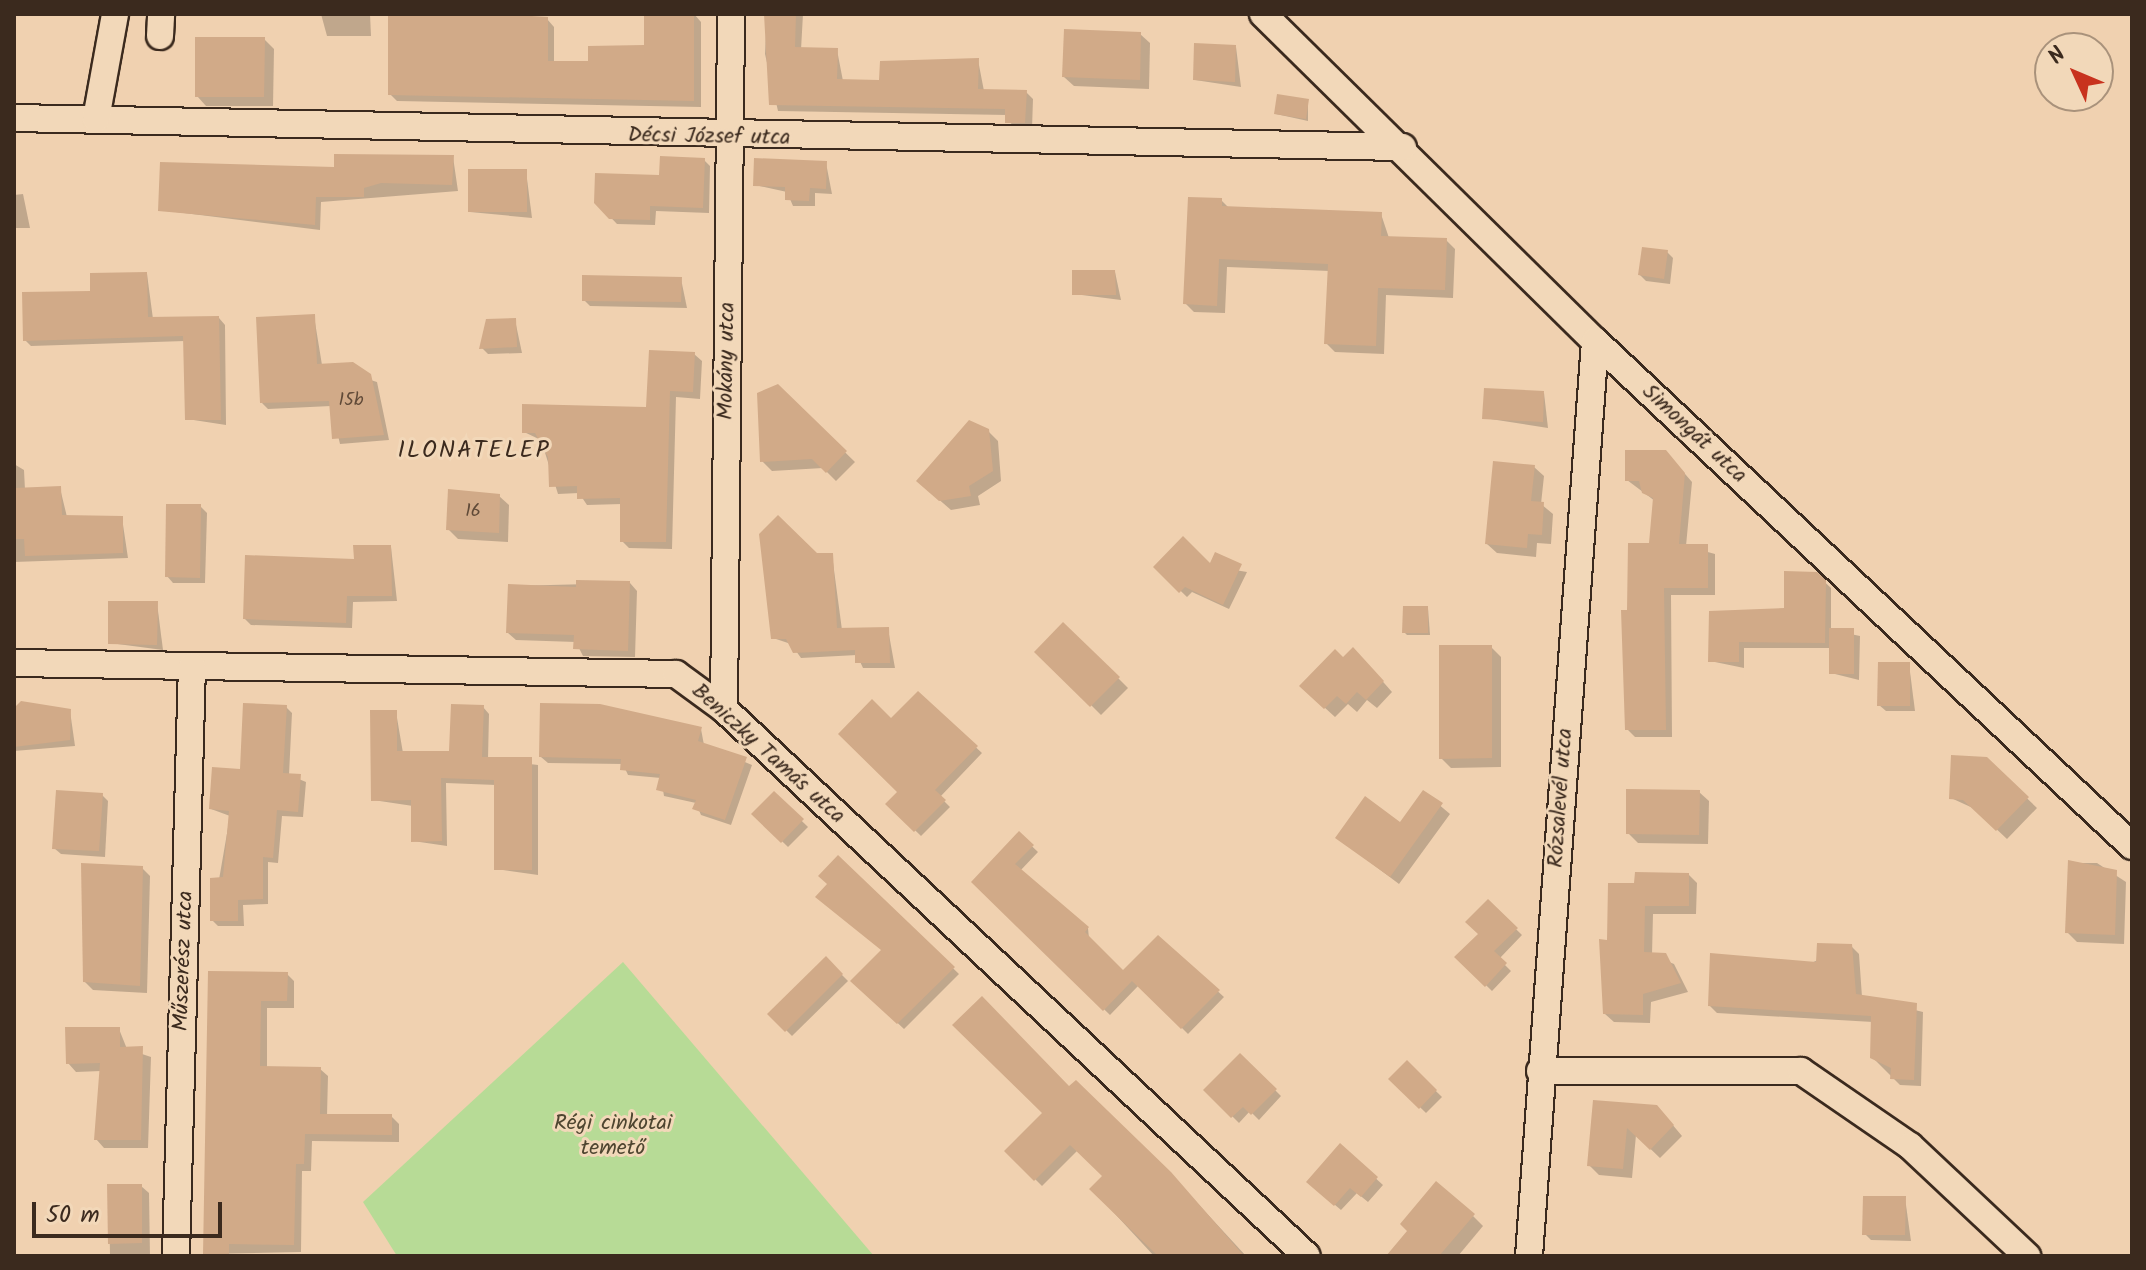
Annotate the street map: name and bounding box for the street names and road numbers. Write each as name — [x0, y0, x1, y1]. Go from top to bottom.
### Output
street label: Décsi József utca — [628, 122, 790, 152]
street label: Mokány utca — [713, 302, 741, 420]
street label: Simongát utca — [1636, 379, 1752, 489]
street label: Beniczky Tamás utca — [686, 678, 850, 830]
street label: Rózsalevél utca — [1543, 727, 1579, 869]
street label: Műszerész utca — [168, 890, 200, 1032]

